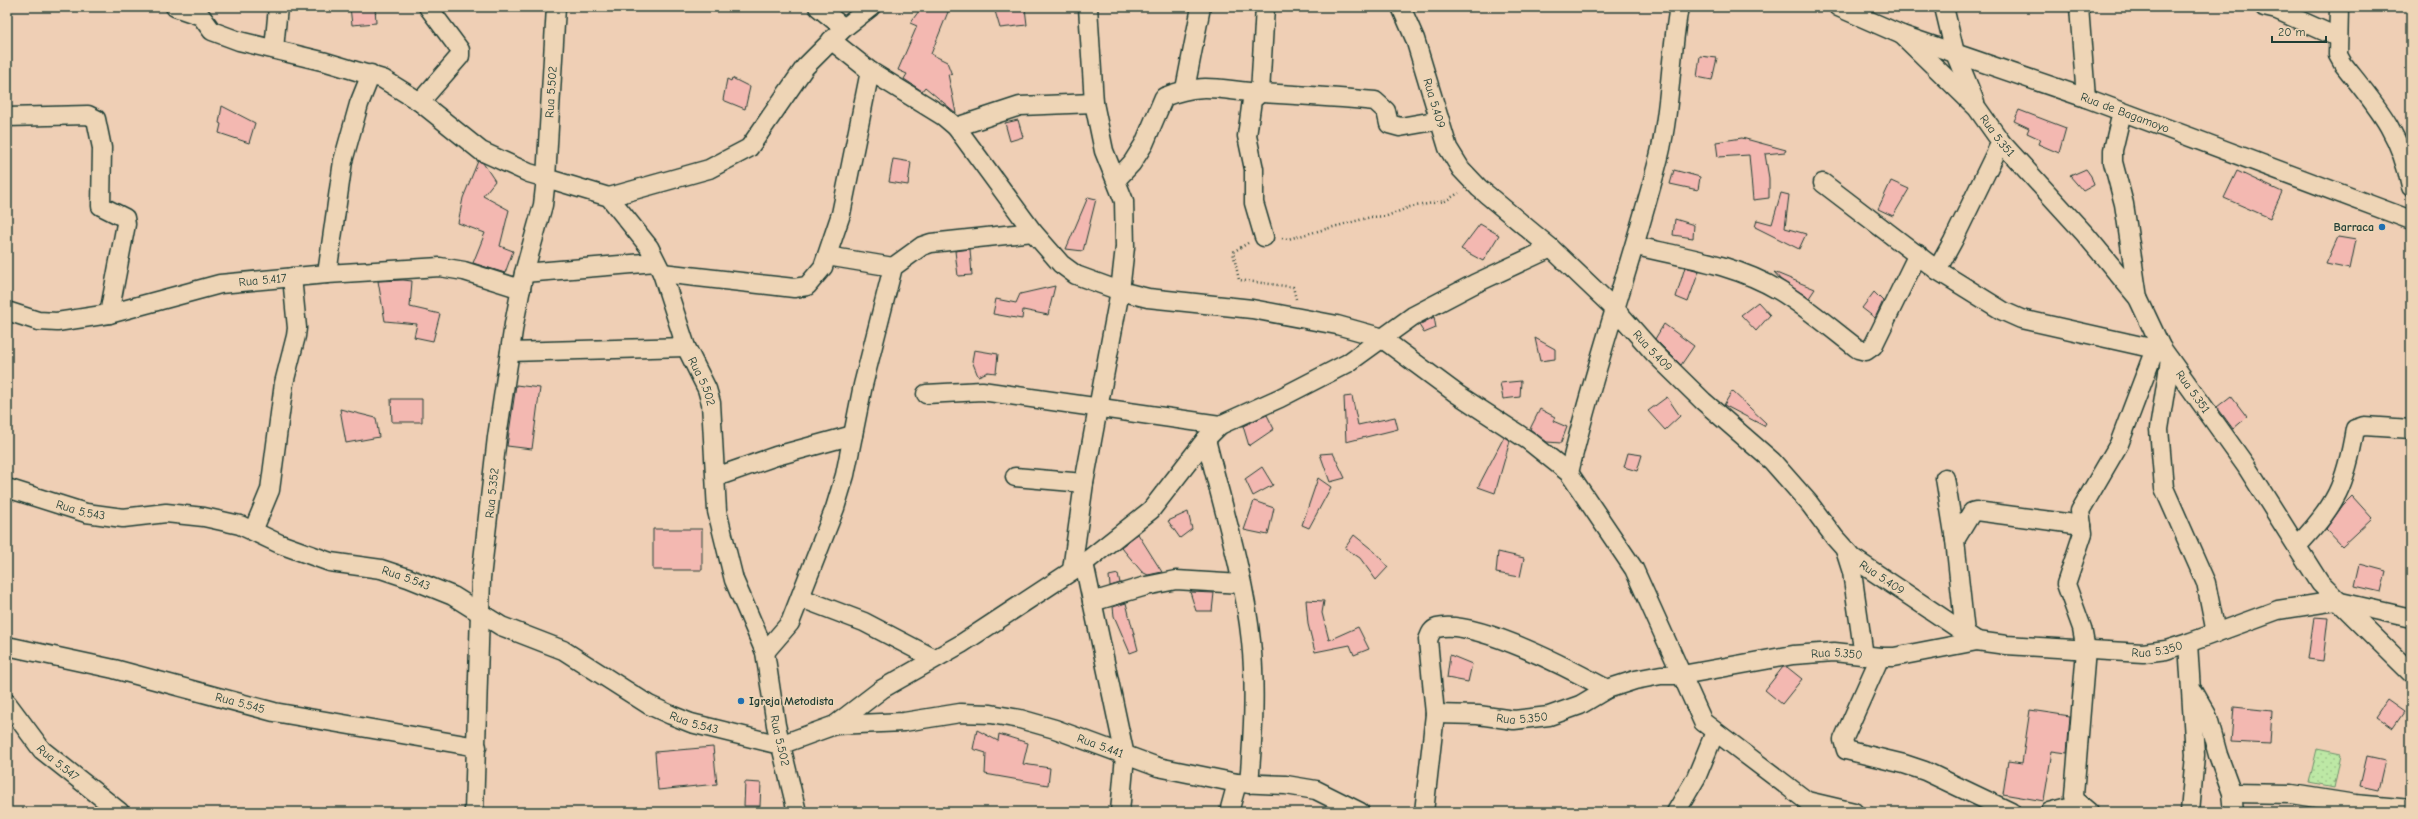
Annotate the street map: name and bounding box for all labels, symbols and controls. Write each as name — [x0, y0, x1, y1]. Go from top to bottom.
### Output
scale bar — [2272, 18, 2326, 44]
text: 20 m — [2278, 25, 2306, 39]
street label: Rua 5.502 — [542, 66, 560, 118]
street label: Rua 5.409 — [1420, 77, 1449, 130]
street label: Rua de Bagamoyo — [2079, 90, 2171, 136]
street label: Rua 5.351 — [1977, 112, 2018, 160]
place label: Barraca — [2333, 220, 2374, 234]
marker: Barraca — [2377, 222, 2387, 232]
street label: Rua 5.417 — [238, 271, 288, 289]
street label: Rua 5.409 — [1630, 327, 1675, 374]
street label: Rua 5.502 — [685, 355, 718, 407]
street label: Rua 5.351 — [2173, 368, 2213, 416]
street label: Rua 5.352 — [482, 467, 502, 519]
street label: Rua 5.543 — [54, 497, 106, 523]
street label: Rua 5.409 — [1857, 557, 1907, 598]
street label: Rua 5.543 — [380, 563, 432, 593]
street label: Rua 5.350 — [2131, 638, 2184, 660]
street label: Rua 5.350 — [1810, 645, 1863, 662]
street label: Rua 5.545 — [214, 690, 266, 716]
place label: Igreja Metodista — [749, 694, 834, 708]
marker: Igreja Metodista — [736, 696, 746, 706]
street label: Rua 5.543 — [668, 708, 720, 736]
street label: Rua 5.350 — [1495, 709, 1548, 727]
street label: Rua 5.502 — [768, 714, 793, 768]
street label: Rua 5.441 — [1075, 731, 1126, 761]
street label: Rua 5.547 — [34, 742, 82, 784]

